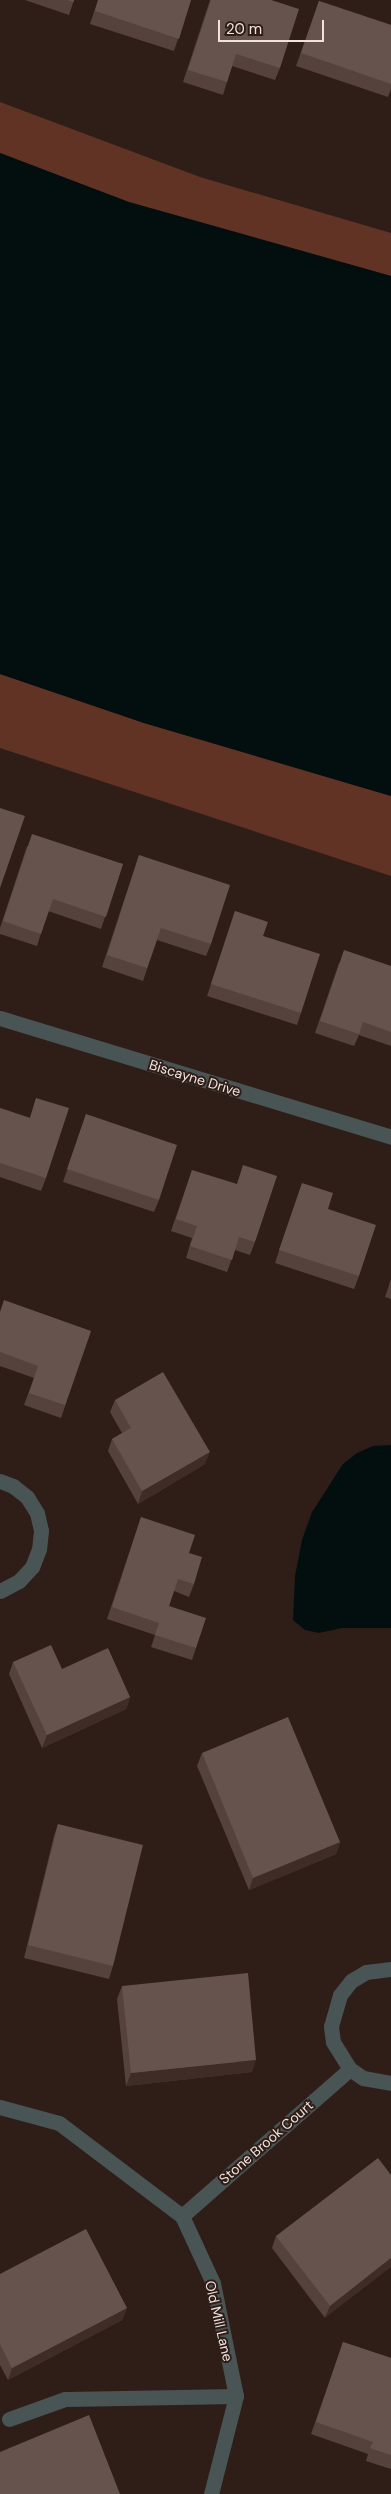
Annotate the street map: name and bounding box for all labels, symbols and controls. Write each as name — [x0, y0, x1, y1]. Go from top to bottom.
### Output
scale bar — [221, 10, 327, 42]
text: 20 m — [226, 19, 262, 39]
street label: Biscayne Drive — [147, 1056, 243, 1100]
street label: Stone Brook Court — [216, 2097, 316, 2187]
street label: Old Mill Lane — [202, 2279, 236, 2363]

